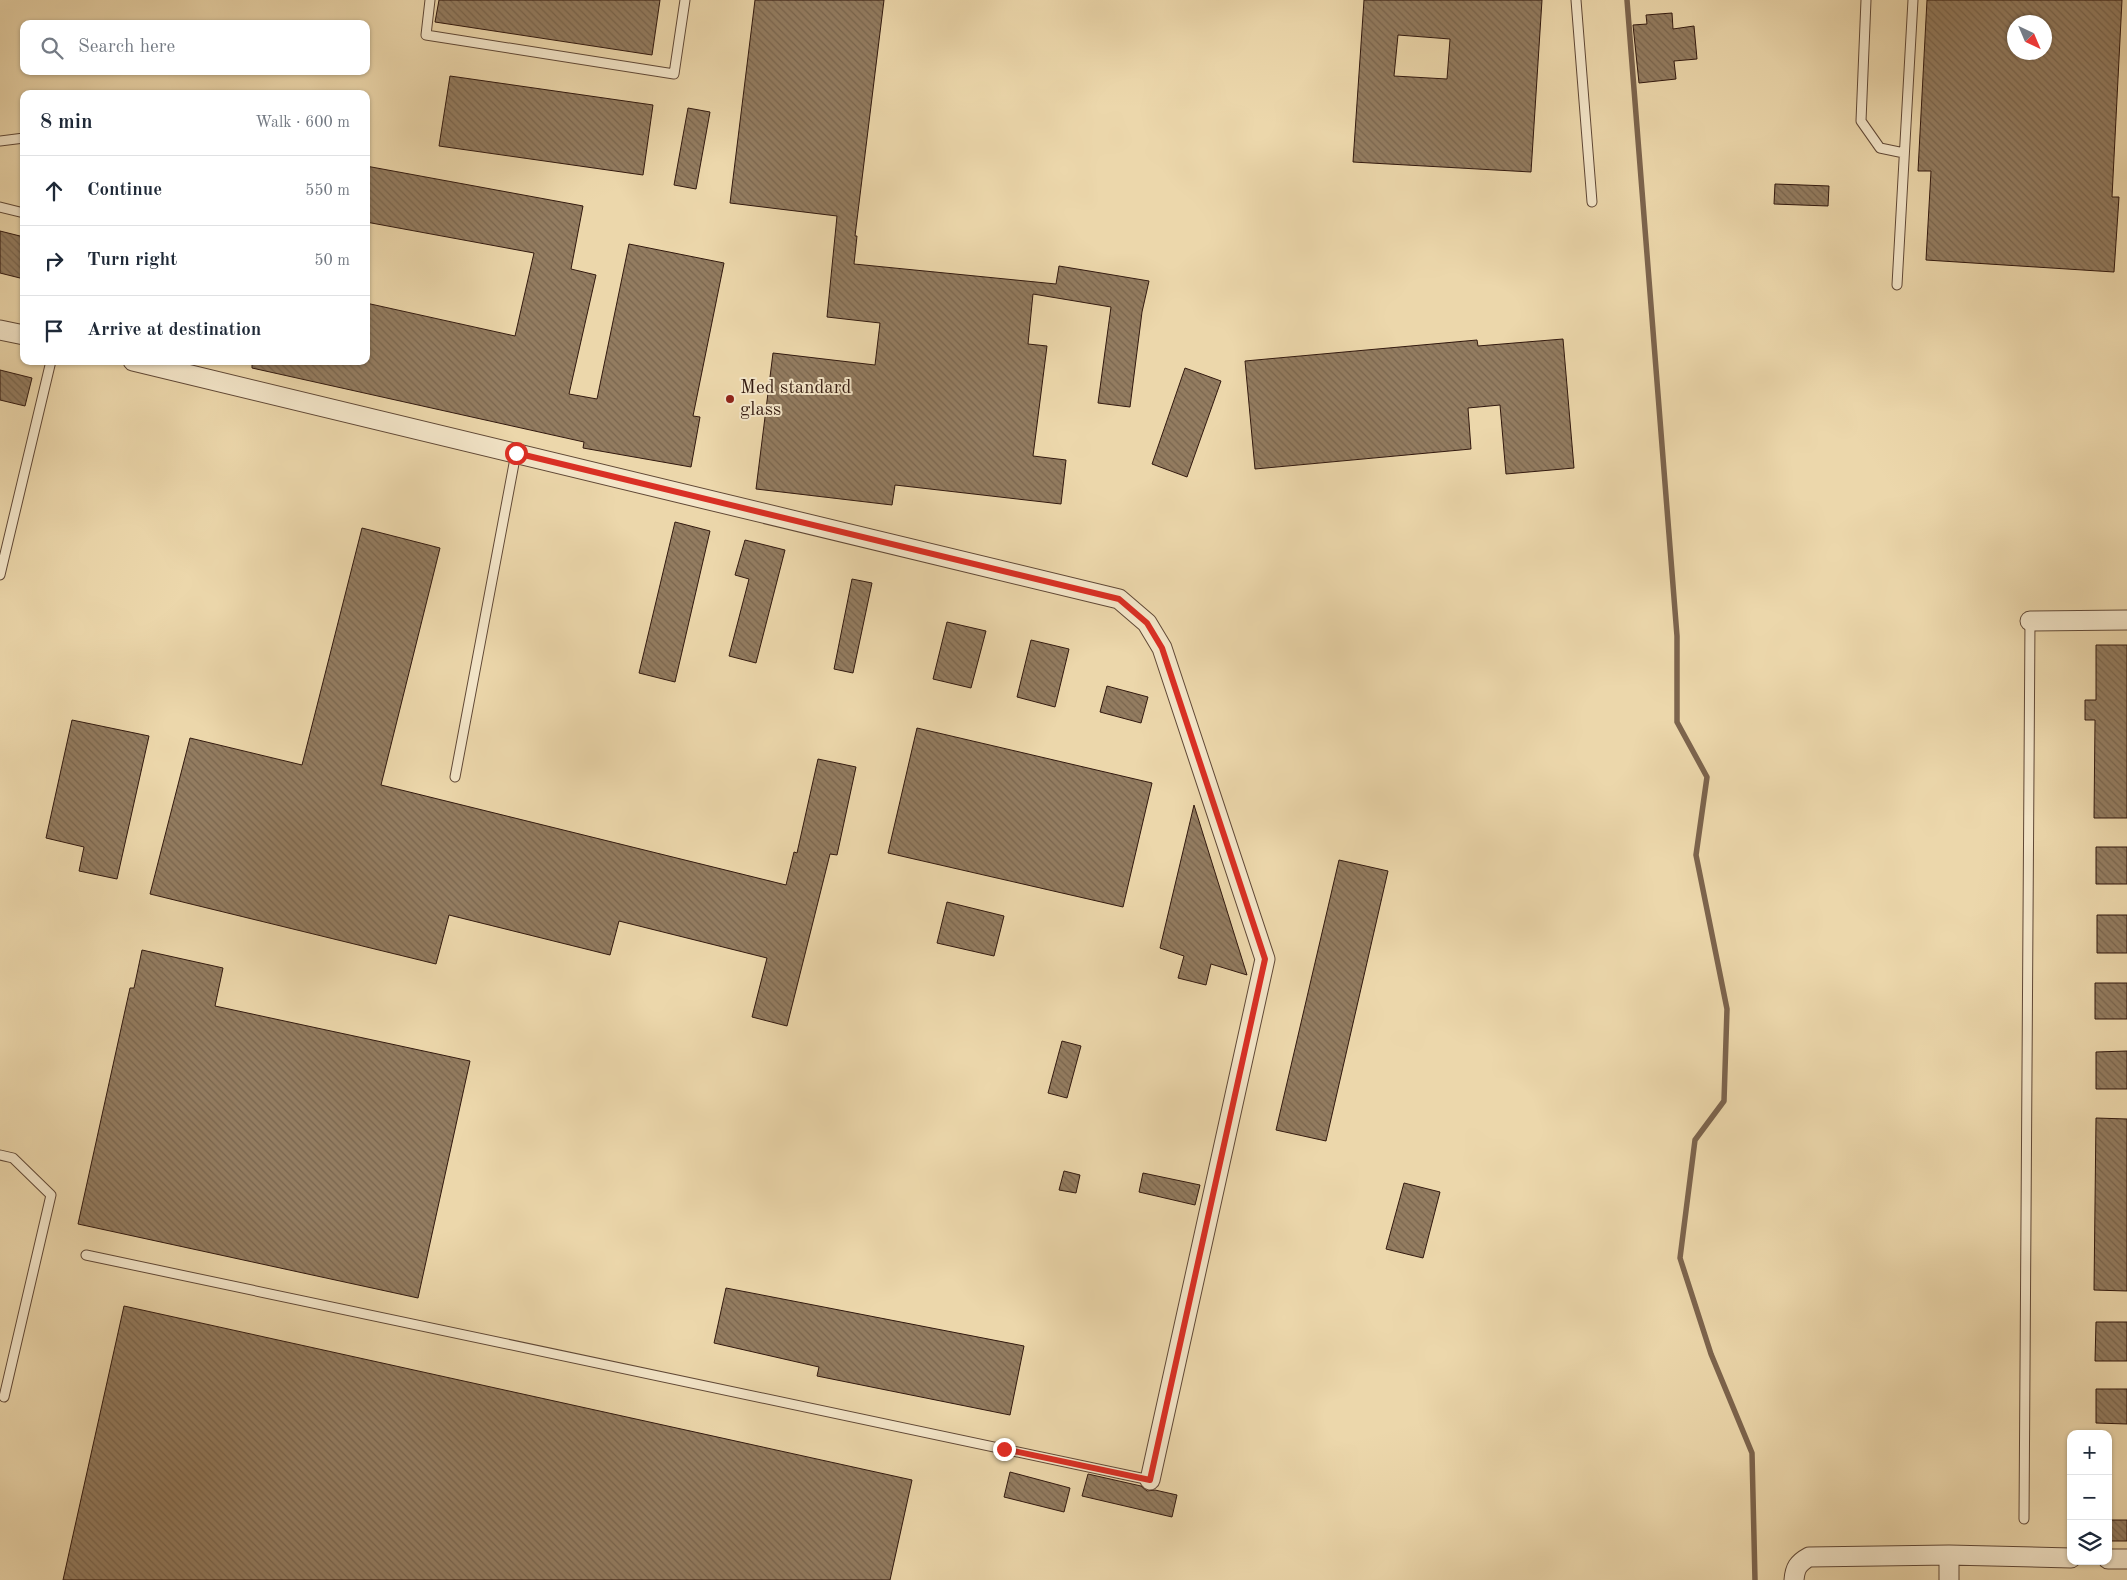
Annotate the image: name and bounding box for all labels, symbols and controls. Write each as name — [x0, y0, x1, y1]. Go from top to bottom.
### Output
north arrow — [2007, 15, 2052, 60]
search box — [20, 20, 370, 75]
icon: search — [38, 34, 66, 62]
text: Search here — [78, 38, 175, 57]
text: 8 min — [40, 112, 93, 133]
text: Walk · 600 m — [255, 115, 350, 131]
icon: ahead — [40, 177, 68, 205]
text: Continue — [87, 181, 162, 200]
text: 550 m — [305, 183, 350, 199]
icon: right — [40, 247, 68, 275]
text: Turn right — [87, 251, 177, 270]
text: 50 m — [314, 253, 350, 269]
icon: arrive — [40, 317, 68, 345]
text: Arrive at destination — [87, 321, 261, 340]
place label: Med standard glass — [740, 379, 852, 420]
marker: Med standard glass — [724, 393, 736, 405]
route start — [505, 442, 528, 465]
map controls — [2067, 1430, 2112, 1565]
button: + — [2067, 1430, 2112, 1475]
route end — [993, 1438, 1016, 1461]
button: − — [2067, 1475, 2112, 1520]
button: layers — [2067, 1520, 2112, 1565]

